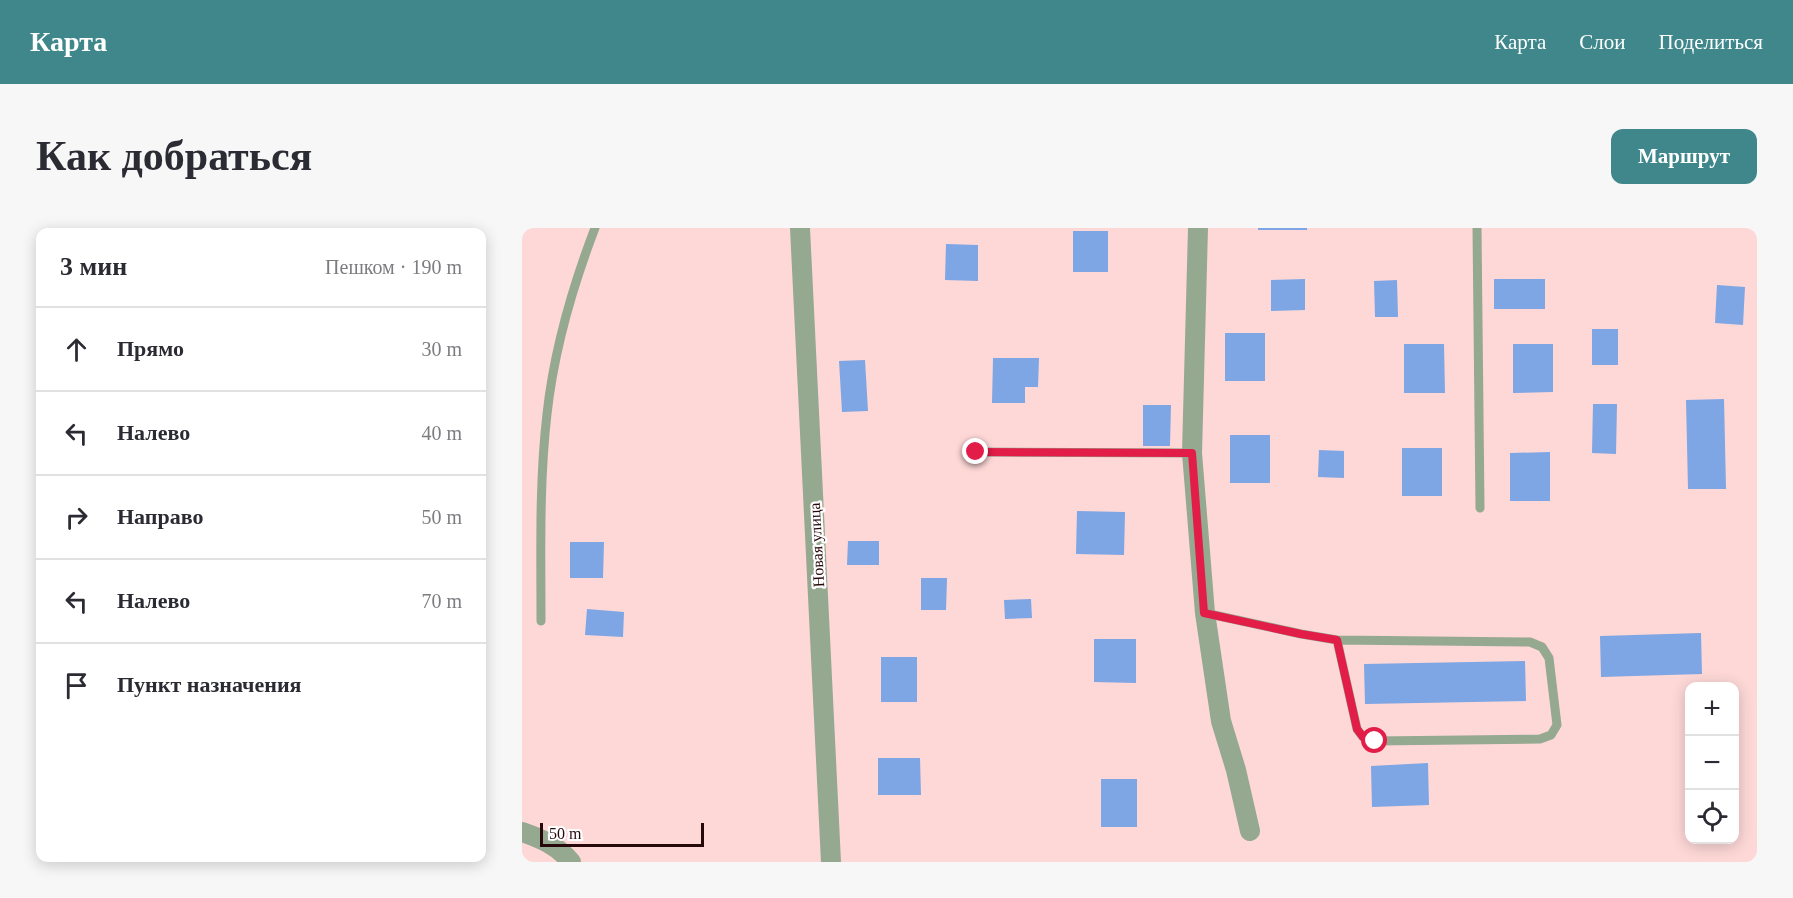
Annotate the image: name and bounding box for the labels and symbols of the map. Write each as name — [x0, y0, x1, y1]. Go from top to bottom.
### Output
route end — [962, 438, 988, 464]
street label: Новая улица — [806, 502, 828, 588]
route start — [1361, 727, 1387, 753]
scale bar — [540, 820, 704, 848]

